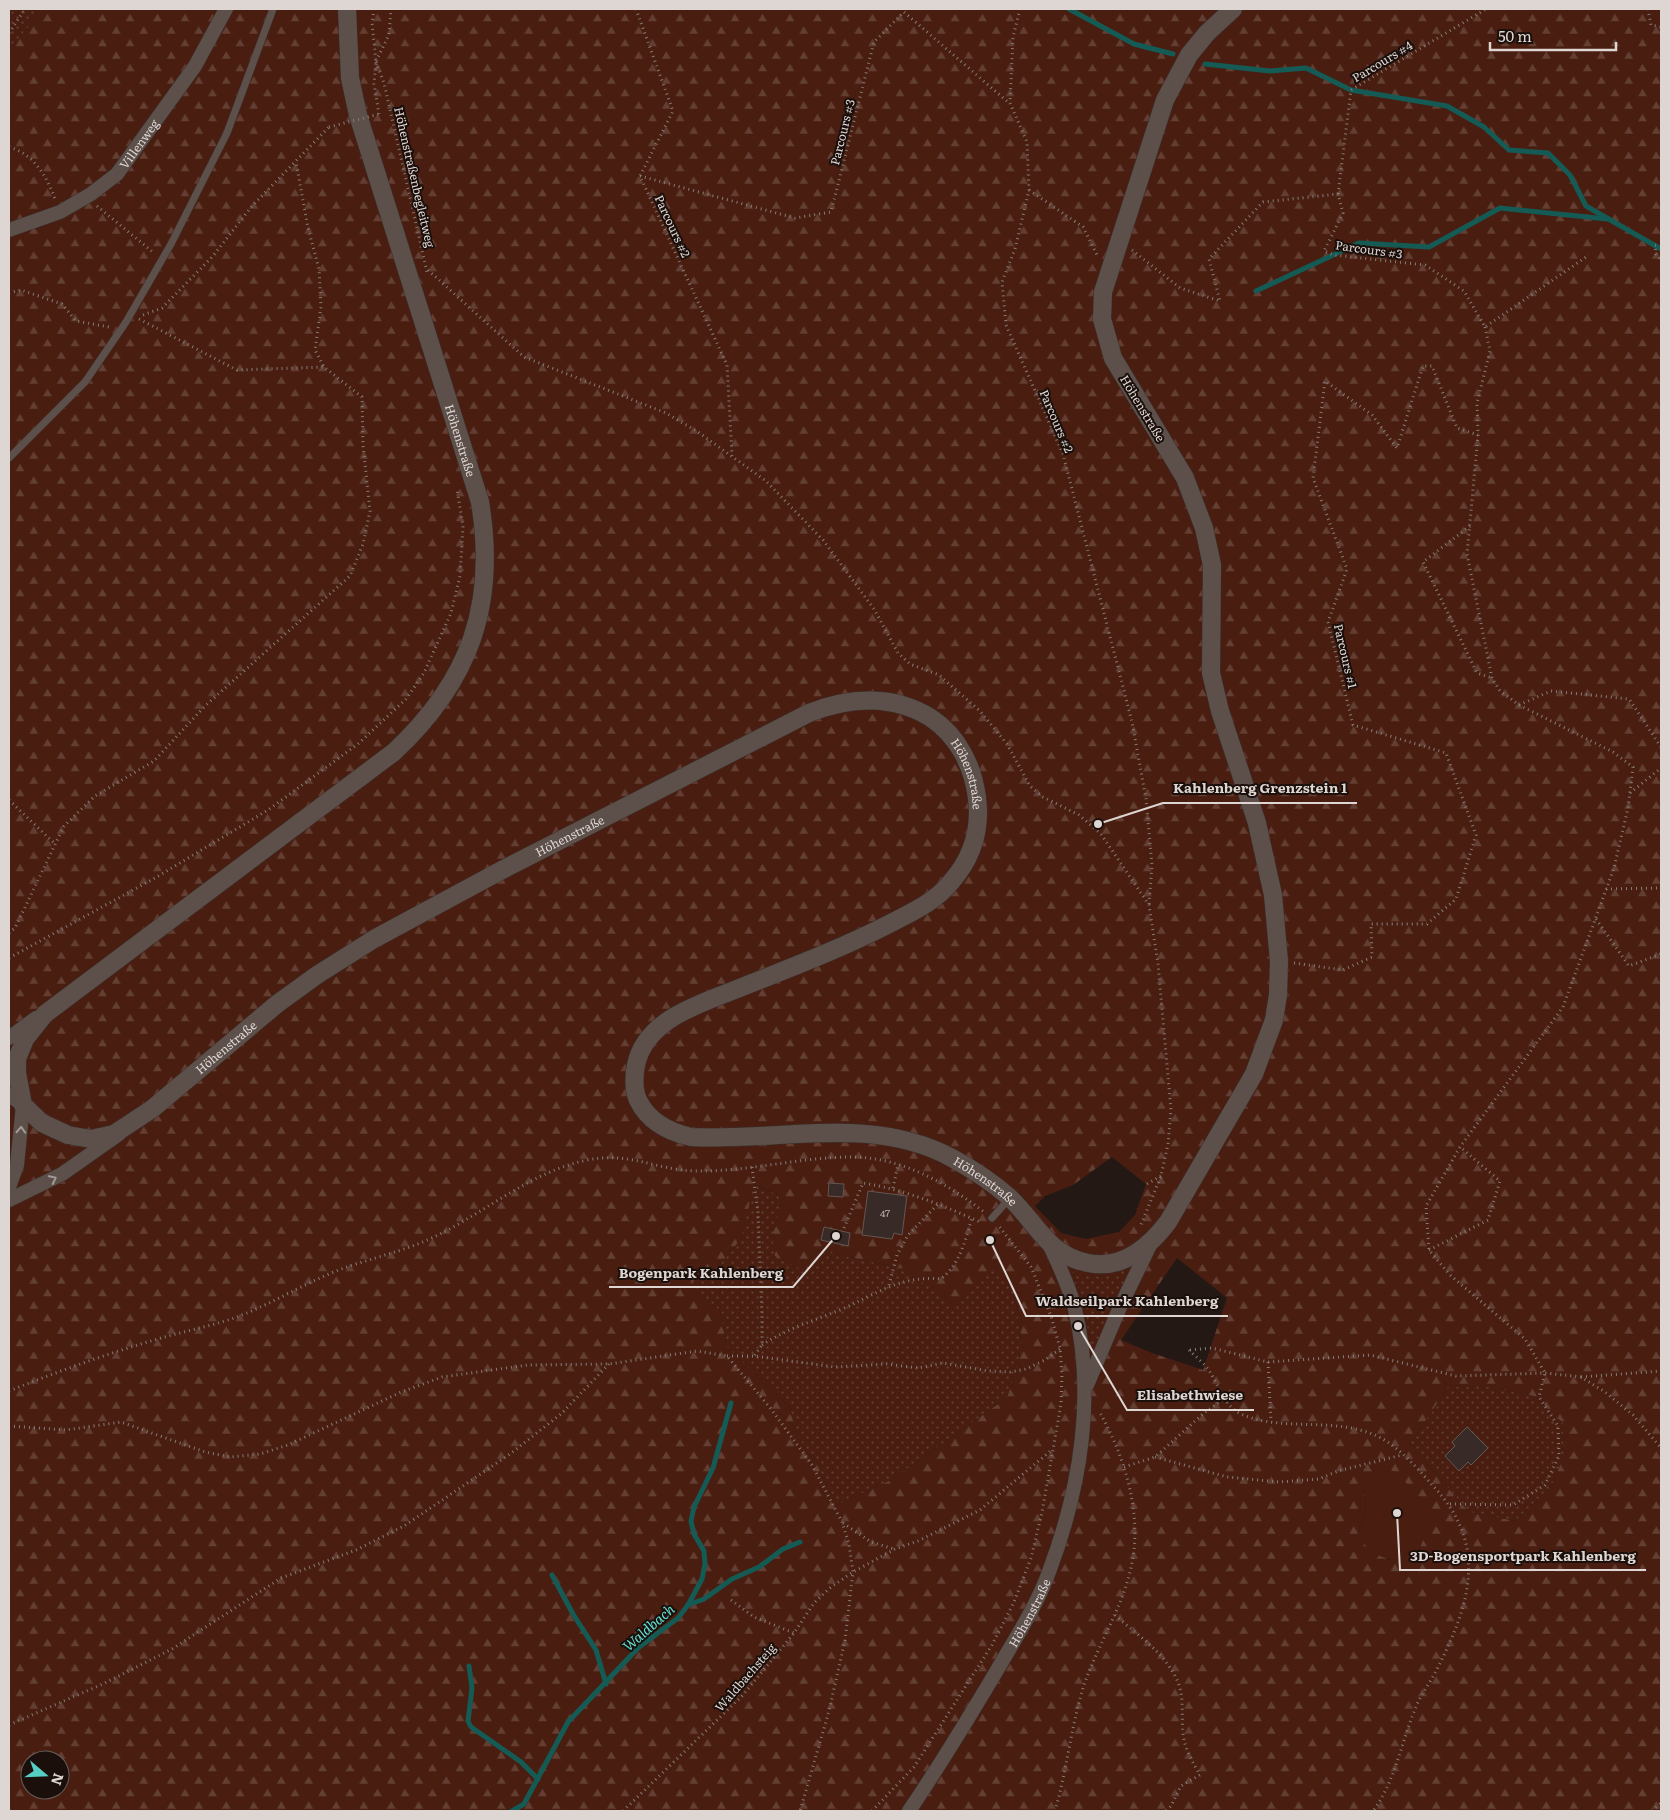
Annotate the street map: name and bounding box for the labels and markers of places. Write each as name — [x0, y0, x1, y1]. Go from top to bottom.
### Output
callout: Kahlenberg Grenzstein 1 — [1163, 774, 1357, 803]
callout: Bogenpark Kahlenberg — [609, 1258, 793, 1287]
callout: Waldseilpark Kahlenberg — [1026, 1287, 1228, 1316]
callout: Elisabethwiese — [1127, 1381, 1254, 1410]
callout: 3D-Bogensportpark Kahlenberg — [1400, 1541, 1646, 1570]

